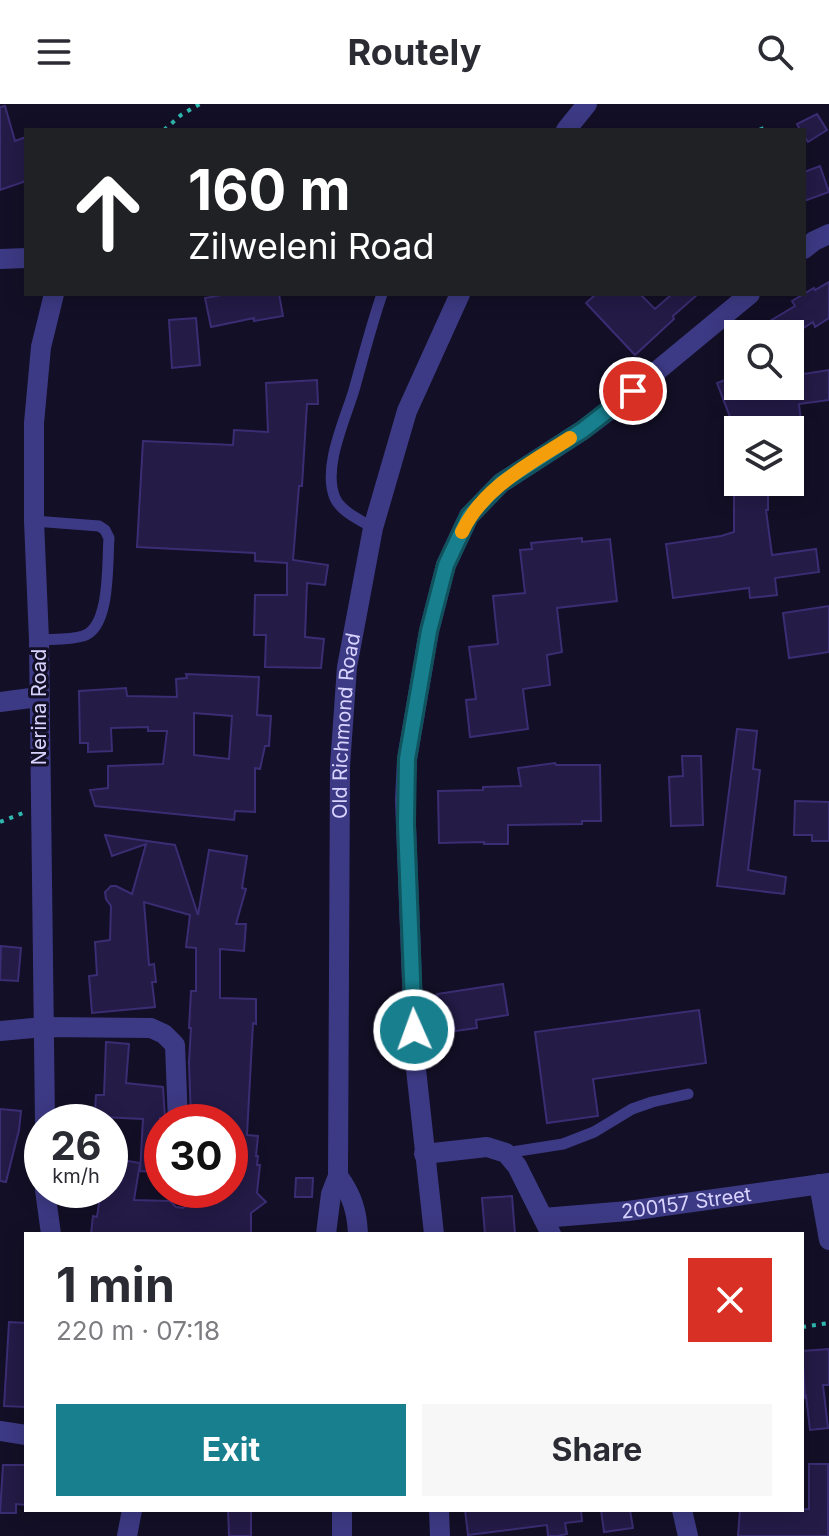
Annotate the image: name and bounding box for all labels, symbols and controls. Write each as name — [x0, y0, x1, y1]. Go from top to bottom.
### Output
icon: menu — [32, 30, 76, 74]
text: Routely — [348, 30, 481, 74]
icon: search — [753, 30, 797, 74]
text: 160 m — [188, 156, 351, 224]
icon: ahead — [56, 160, 160, 264]
text: Zilweleni Road — [188, 224, 435, 268]
map controls — [724, 320, 804, 496]
button: search — [724, 320, 804, 400]
pin — [599, 357, 667, 425]
icon: arrive — [611, 369, 655, 413]
button: layers — [724, 416, 804, 496]
street label: Old Richmond Road — [328, 631, 365, 819]
street label: Nerina Road — [27, 649, 51, 765]
position arrow — [372, 988, 456, 1072]
speed limit sign: 30 — [144, 1104, 248, 1208]
text: 26 — [50, 1121, 102, 1170]
text: km/h — [52, 1164, 100, 1188]
street label: 200157 Street — [620, 1182, 753, 1224]
text: 1 min — [56, 1255, 175, 1314]
button: close — [688, 1258, 772, 1342]
text: 220 m · 07:18 — [56, 1315, 220, 1346]
button: Exit — [56, 1404, 406, 1496]
button: Share — [422, 1404, 772, 1496]

